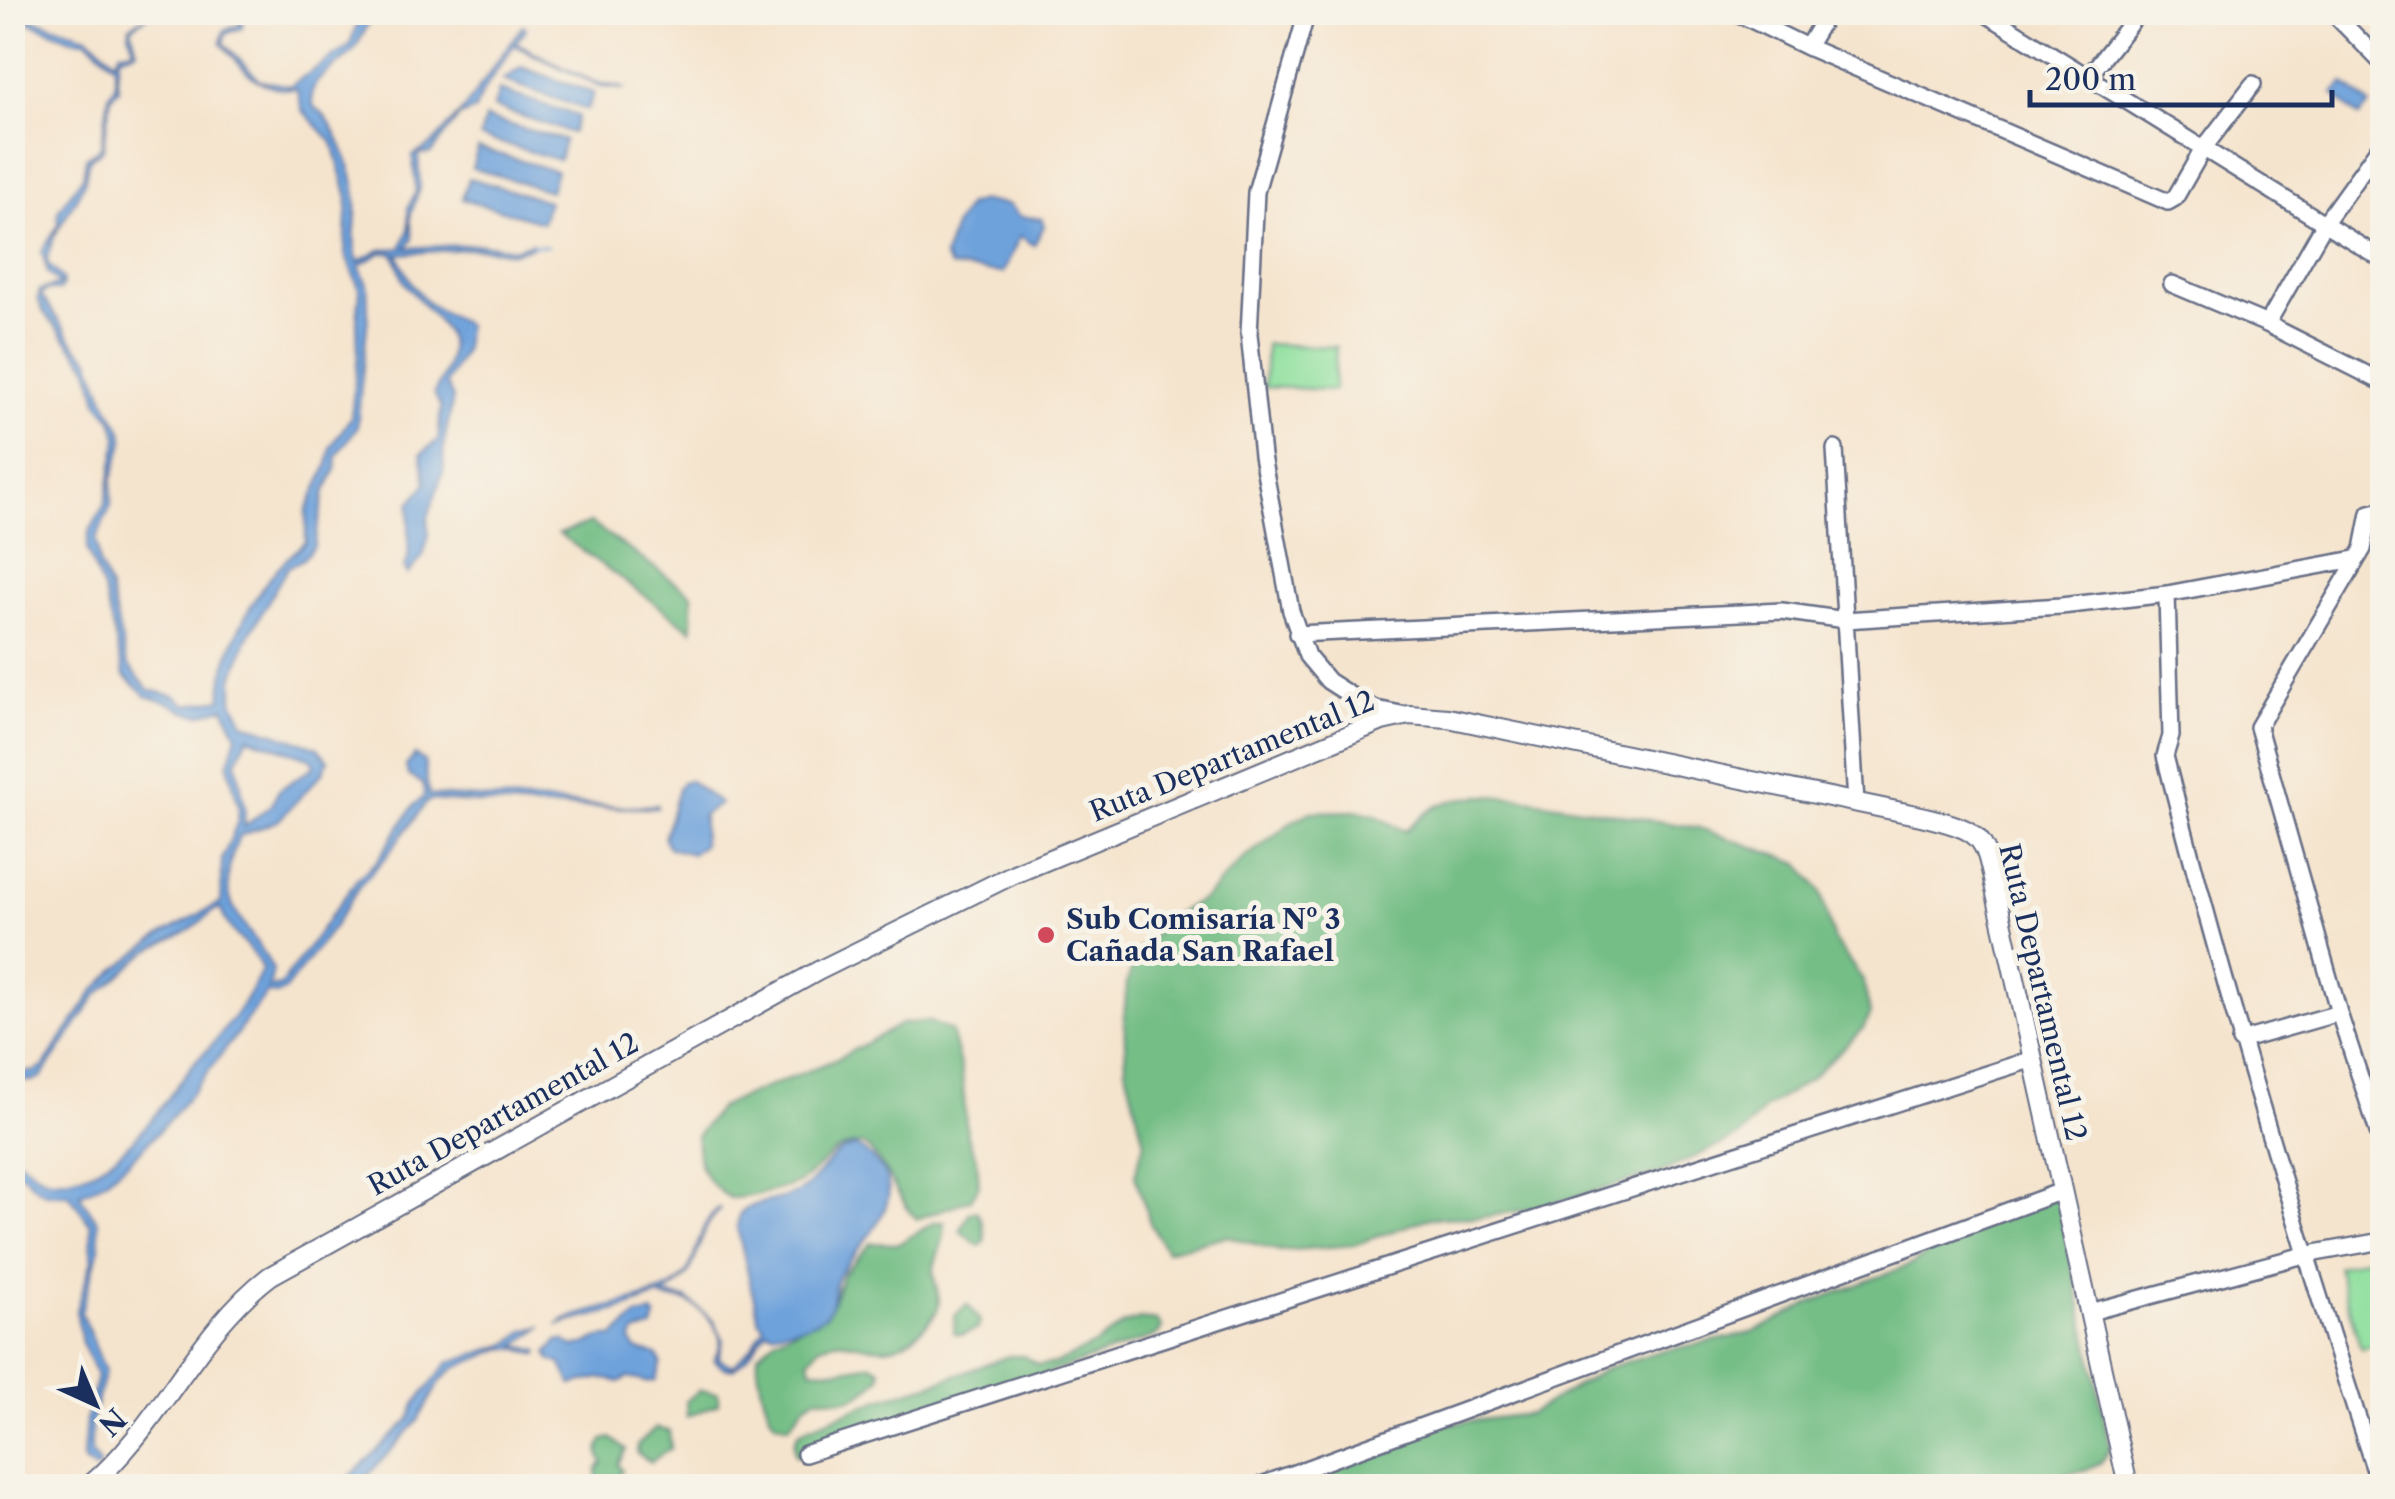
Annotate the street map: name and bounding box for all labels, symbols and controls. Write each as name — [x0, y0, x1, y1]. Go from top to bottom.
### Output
scale bar — [2030, 45, 2332, 107]
text: 200 m — [2045, 61, 2136, 98]
street label: Ruta Departamental 12 — [1085, 683, 1379, 829]
street label: Ruta Departamental 12 — [1992, 840, 2094, 1144]
place label: Sub Comisaría Nº 3 Cañada San Rafael — [1066, 902, 1341, 968]
marker: Sub Comisaría Nº 3 Cañada San Rafael — [1035, 924, 1057, 946]
street label: Ruta Departamental 12 — [362, 1025, 644, 1203]
north arrow — [45, 1354, 145, 1454]
text: N — [92, 1401, 133, 1443]

